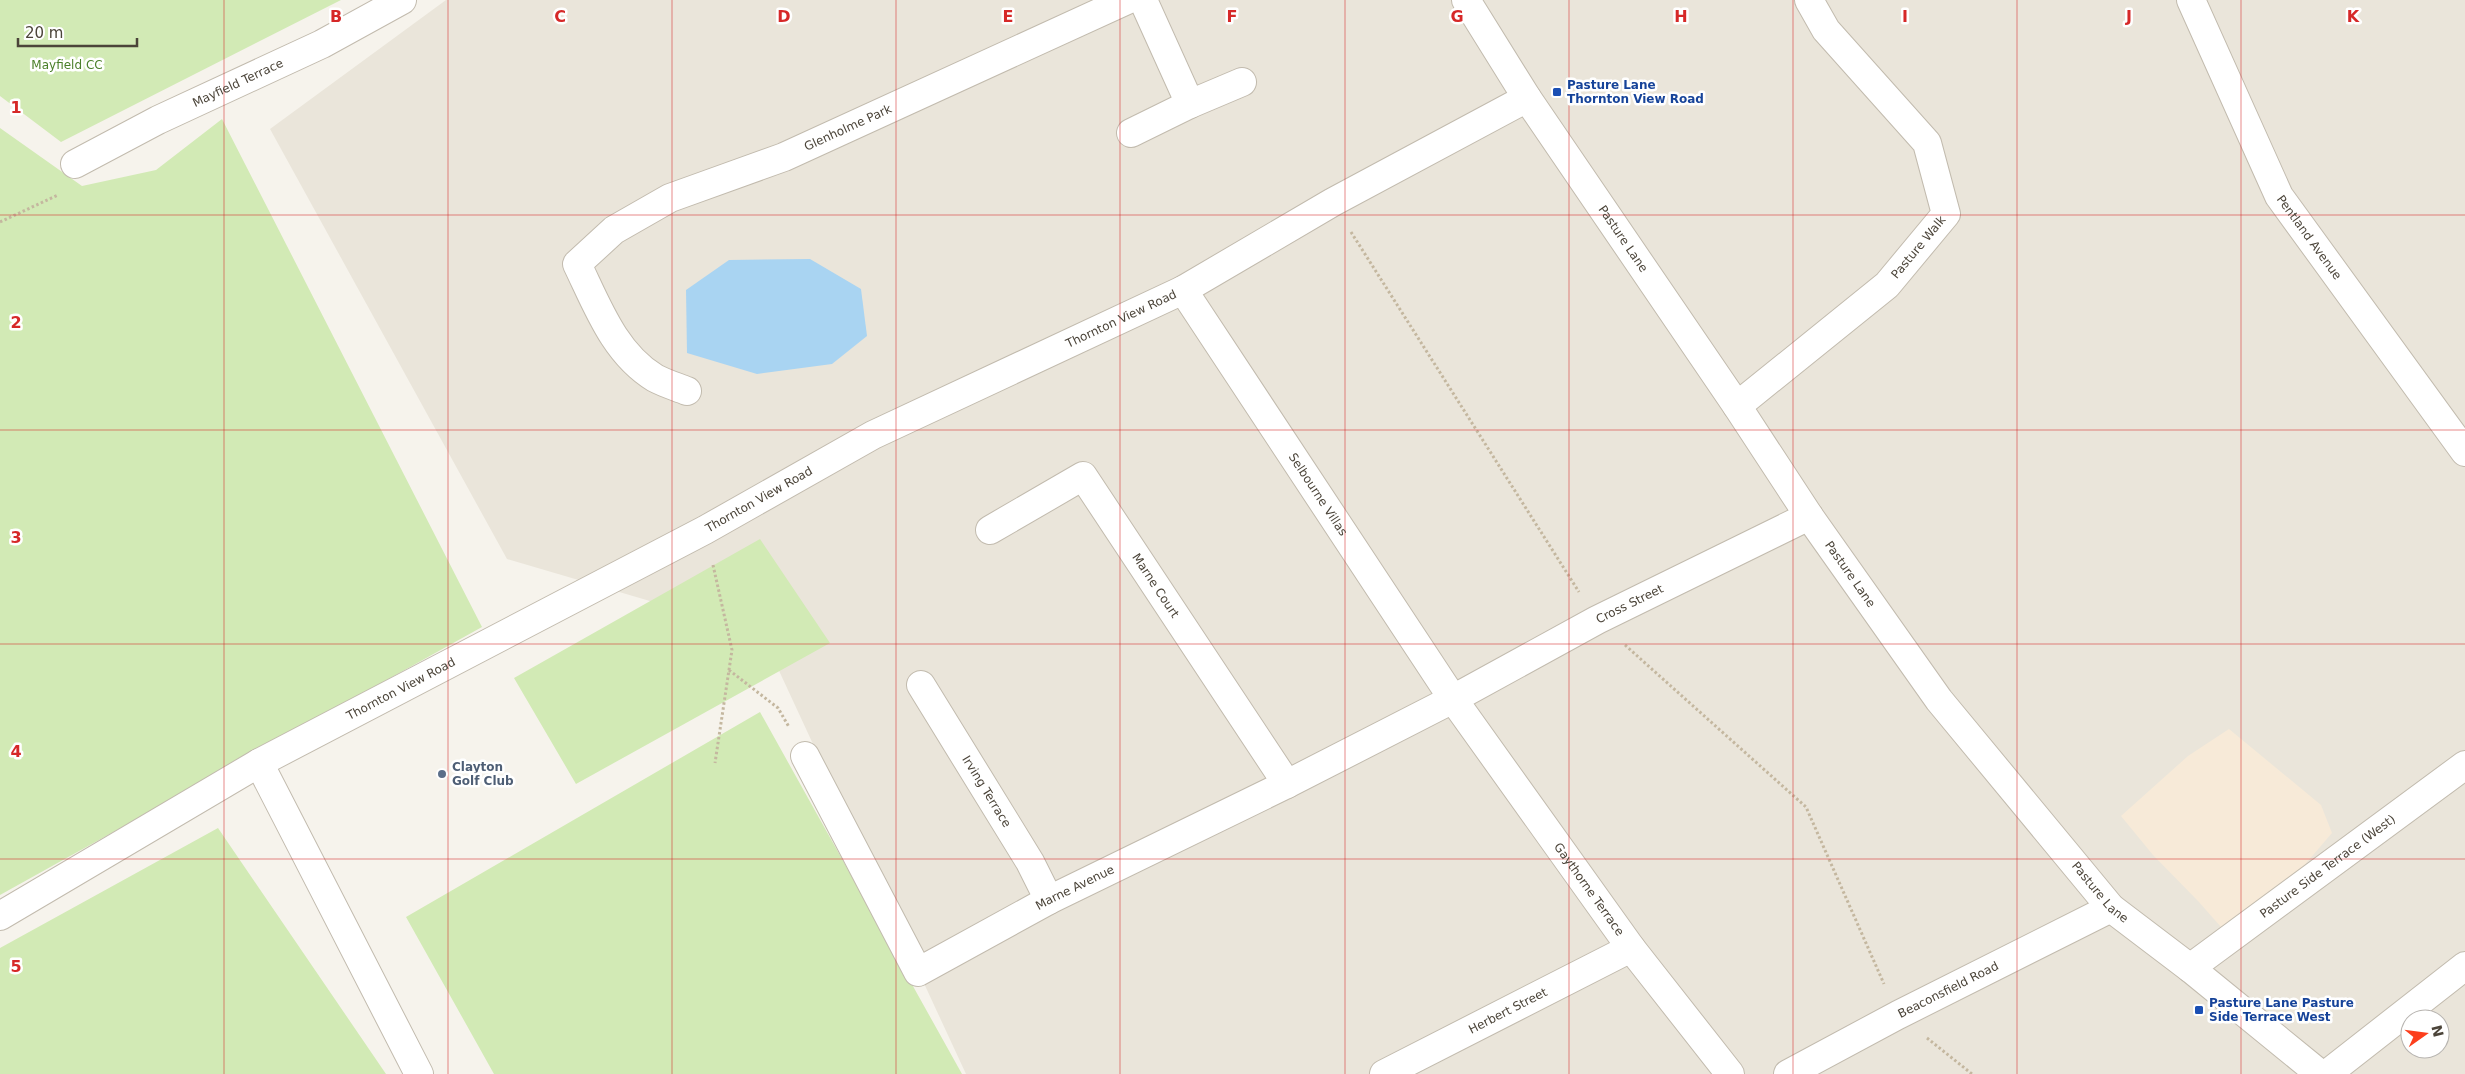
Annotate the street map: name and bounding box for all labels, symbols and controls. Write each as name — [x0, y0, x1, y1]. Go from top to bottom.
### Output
text: B — [330, 7, 342, 26]
text: C — [554, 7, 566, 26]
text: D — [777, 7, 791, 26]
text: E — [1003, 7, 1013, 26]
text: F — [1227, 7, 1237, 26]
text: G — [1450, 7, 1464, 26]
text: H — [1674, 7, 1688, 26]
text: I — [1902, 7, 1908, 26]
text: J — [2125, 7, 2132, 26]
text: K — [2347, 7, 2360, 26]
scale bar — [18, 15, 136, 47]
text: 20 m — [25, 24, 63, 42]
street label: Mayfield Terrace — [190, 56, 285, 110]
park label: Mayfield CC — [31, 58, 103, 72]
place label: Pasture Lane Thornton View Road — [1567, 78, 1704, 106]
marker: Pasture Lane Thornton View Road — [1551, 86, 1563, 98]
text: 1 — [10, 98, 22, 117]
street label: Glenholme Park — [802, 102, 894, 154]
street label: Pentland Avenue — [2274, 192, 2344, 282]
street label: Pasture Lane — [1595, 203, 1651, 275]
street label: Pasture Walk — [1888, 213, 1949, 281]
street label: Thornton View Road — [1063, 287, 1179, 351]
text: 2 — [10, 313, 22, 332]
street label: Selbourne Villas — [1286, 451, 1350, 538]
street label: Thornton View Road — [702, 464, 815, 536]
text: 3 — [10, 528, 22, 547]
street label: Pasture Lane — [1822, 539, 1878, 610]
street label: Marne Court — [1129, 551, 1182, 621]
street label: Cross Street — [1594, 581, 1666, 626]
street label: Thornton View Road — [343, 655, 458, 723]
text: 4 — [10, 742, 22, 761]
street label: Irving Terrace — [959, 753, 1014, 830]
place label: Clayton Golf Club — [452, 760, 514, 788]
marker: Clayton Golf Club — [436, 768, 448, 780]
street label: Pasture Side Terrace (West) — [2257, 812, 2398, 921]
street label: Gaythorne Terrace — [1551, 840, 1627, 938]
street label: Pasture Lane — [2069, 859, 2131, 926]
street label: Marne Avenue — [1033, 862, 1117, 913]
text: 5 — [10, 957, 22, 976]
street label: Beaconsfield Road — [1896, 959, 2001, 1021]
street label: Herbert Street — [1466, 985, 1550, 1037]
place label: Pasture Lane Pasture Side Terrace West — [2209, 996, 2354, 1024]
marker: Pasture Lane Pasture Side Terrace West — [2193, 1004, 2205, 1016]
north arrow — [2400, 1009, 2450, 1059]
text: N — [2428, 1023, 2447, 1038]

